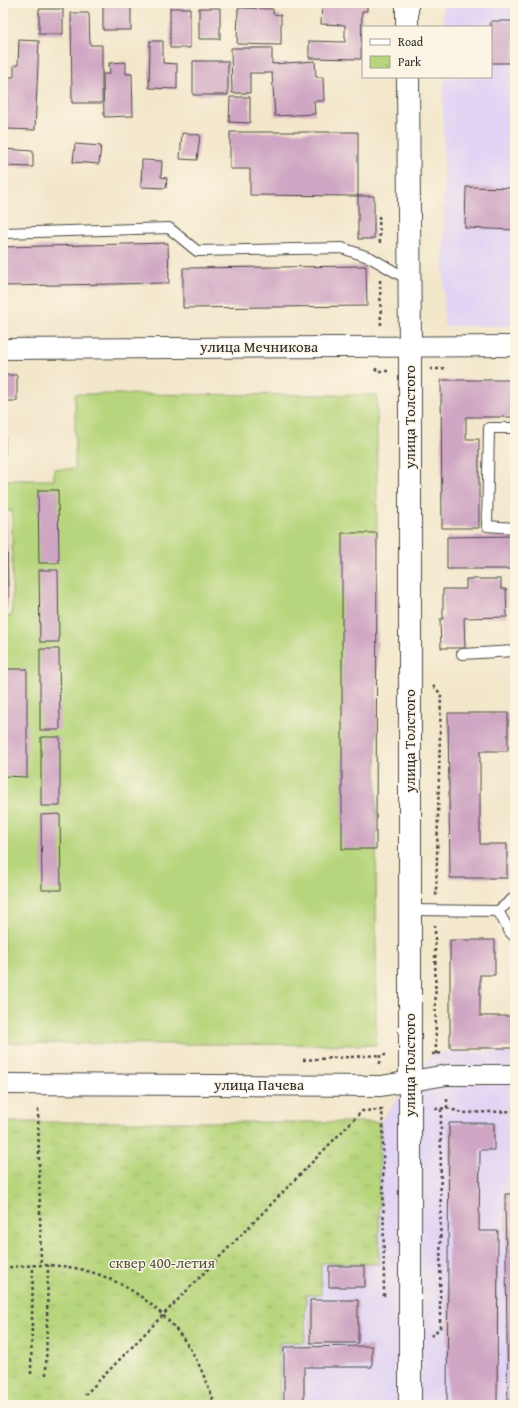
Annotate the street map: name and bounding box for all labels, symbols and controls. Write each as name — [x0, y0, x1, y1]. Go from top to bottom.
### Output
legend — [362, 26, 492, 78]
text: Road — [398, 33, 424, 50]
text: Park — [398, 53, 422, 70]
street label: улица Мечникова — [199, 336, 319, 357]
street label: улица Толстого — [399, 365, 420, 470]
street label: улица Толстого — [399, 689, 420, 794]
street label: улица Толстого — [399, 1013, 420, 1118]
street label: улица Пачева — [213, 1074, 305, 1095]
park label: сквер 400-летия — [109, 1252, 215, 1273]

